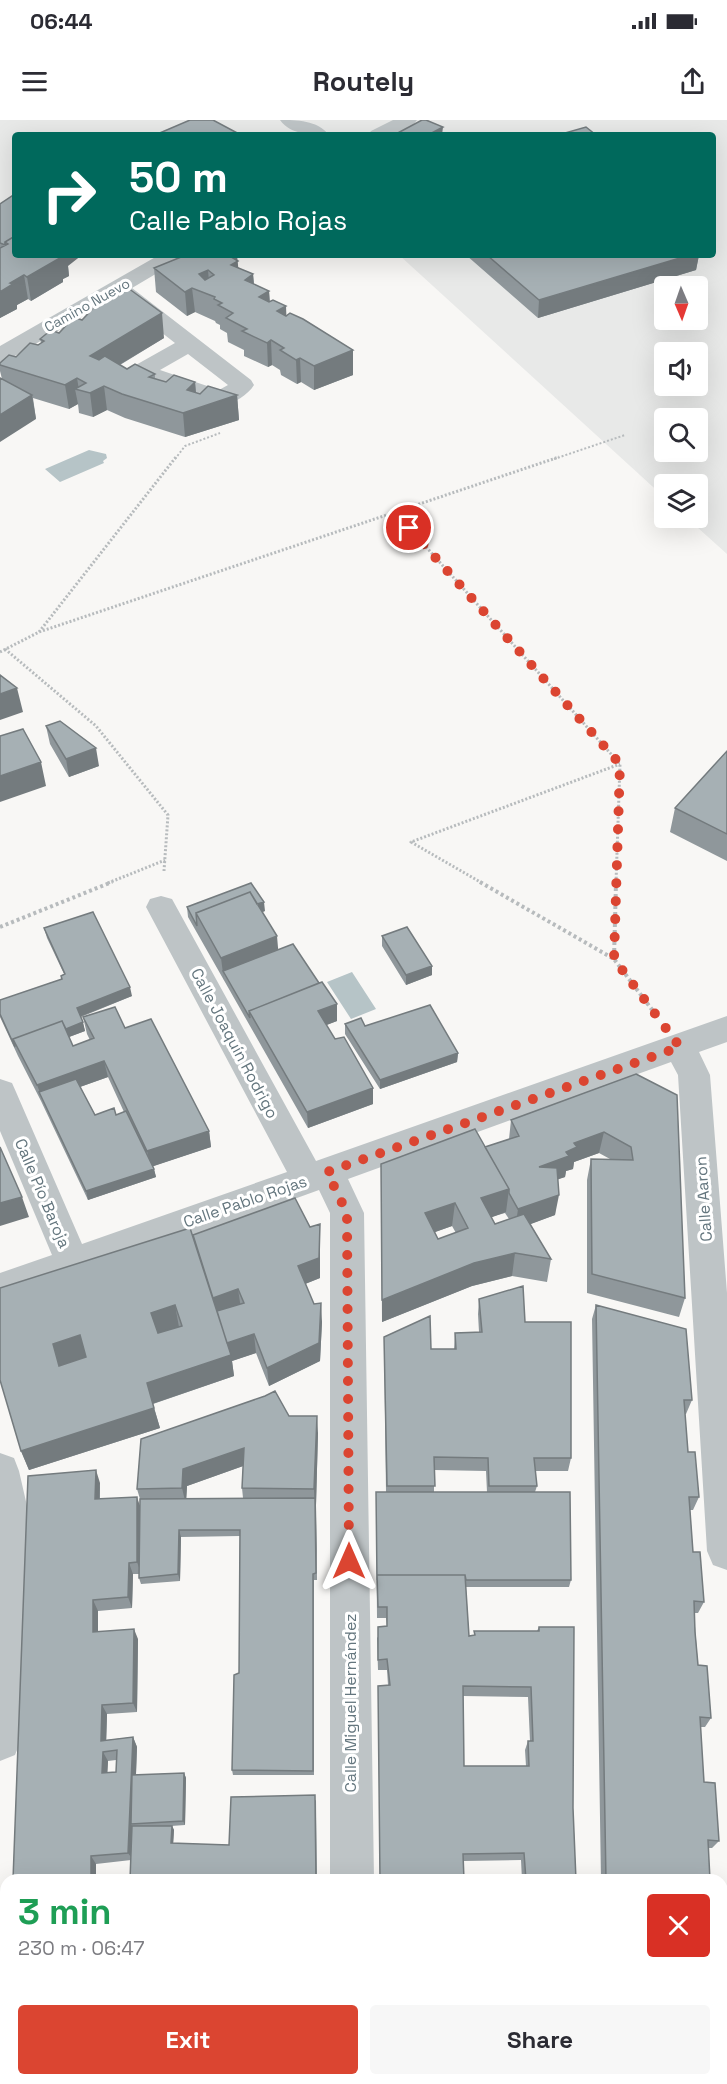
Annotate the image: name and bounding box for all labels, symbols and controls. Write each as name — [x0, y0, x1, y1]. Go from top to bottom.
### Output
text: 06:44 — [30, 7, 92, 35]
text: Routely — [313, 64, 414, 99]
icon: menu — [18, 65, 51, 98]
icon: share — [676, 65, 709, 98]
text: 50 m — [129, 151, 228, 204]
icon: right — [30, 156, 108, 234]
text: Calle Pablo Rojas — [129, 203, 347, 238]
street label: Camino Nuevo — [41, 274, 133, 336]
north arrow — [654, 276, 708, 330]
map controls — [654, 276, 708, 528]
button: sound — [654, 342, 708, 396]
button: search — [654, 408, 708, 462]
button: layers — [654, 474, 708, 528]
pin — [383, 502, 434, 553]
icon: arrive — [392, 511, 425, 544]
street label: Calle Joaquín Rodrigo — [186, 964, 283, 1122]
street label: Calle Pío Baroja — [10, 1135, 75, 1251]
street label: Calle Aaron — [690, 1156, 717, 1242]
street label: Calle Pablo Rojas — [181, 1171, 310, 1232]
position arrow — [317, 1529, 381, 1593]
street label: Calle Miguel Hernández — [340, 1614, 361, 1792]
text: 3 min — [18, 1889, 112, 1935]
button: close — [647, 1894, 710, 1957]
text: 230 m · 06:47 — [18, 1935, 145, 1961]
button: Exit — [18, 2005, 358, 2074]
button: Share — [370, 2005, 710, 2074]

